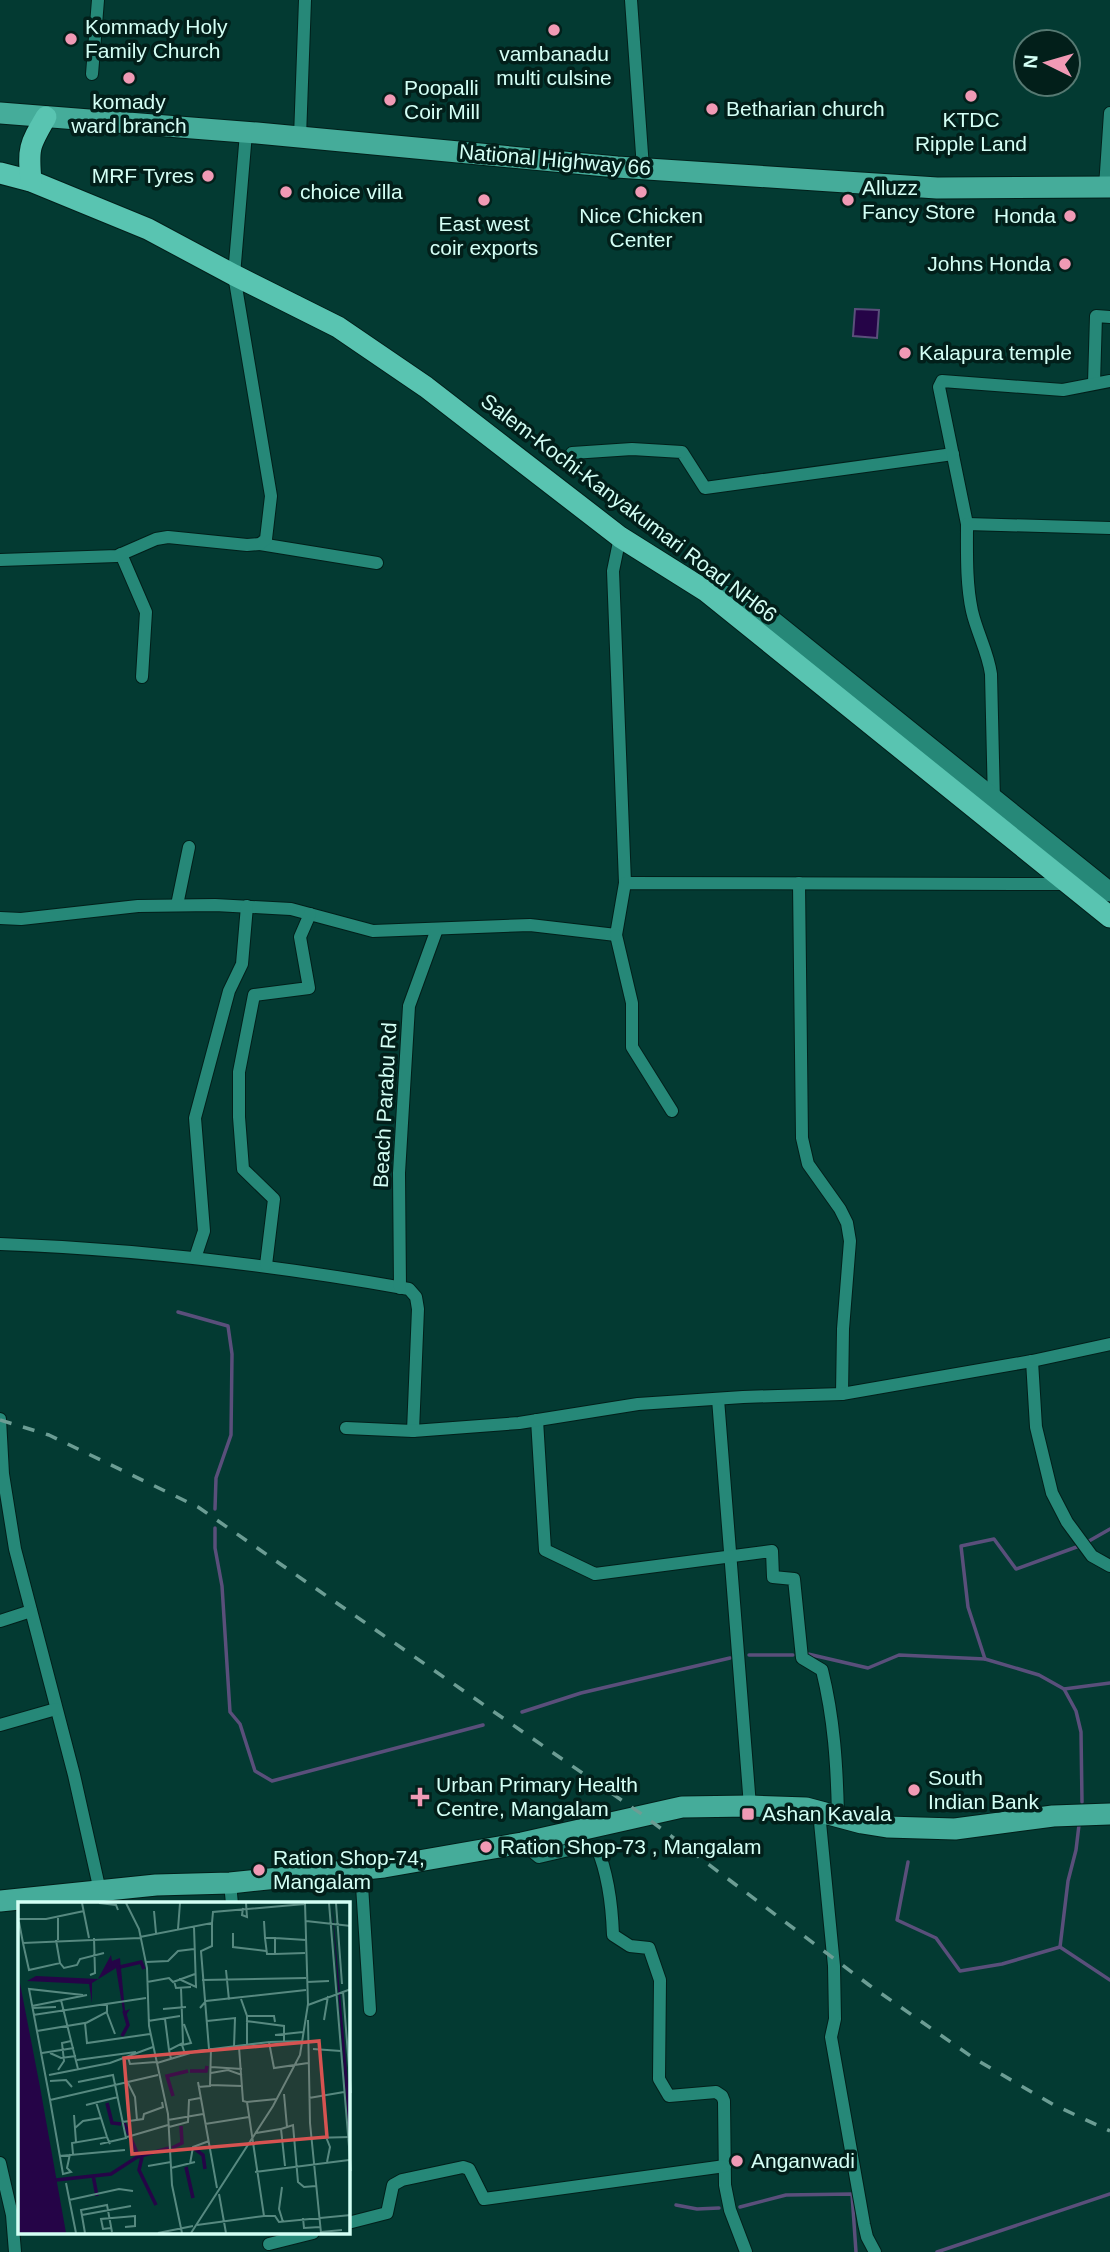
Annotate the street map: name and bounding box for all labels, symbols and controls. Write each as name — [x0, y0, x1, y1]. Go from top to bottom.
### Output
place label: Kommady Holy Family Church — [85, 15, 228, 62]
marker: vambanadu multi culsine — [546, 22, 562, 38]
north arrow — [1012, 28, 1082, 98]
marker: Kommady Holy Family Church — [63, 31, 79, 47]
place label: vambanadu multi culsine — [496, 42, 612, 89]
text: N — [1020, 54, 1042, 69]
marker: komady ward branch — [121, 70, 137, 86]
place label: Poopalli Coir Mill — [404, 76, 480, 123]
marker: KTDC Ripple Land — [963, 88, 979, 104]
place label: komady ward branch — [70, 90, 187, 137]
marker: Poopalli Coir Mill — [382, 92, 398, 108]
place label: Betharian church — [726, 97, 885, 120]
marker: Betharian church — [704, 101, 720, 117]
place label: KTDC Ripple Land — [915, 108, 1027, 155]
street label: National Highway 66 — [458, 140, 652, 179]
place label: MRF Tyres — [92, 164, 194, 187]
marker: MRF Tyres — [200, 168, 216, 184]
place label: Alluzz Fancy Store — [862, 176, 975, 223]
place label: choice villa — [300, 180, 403, 203]
marker: choice villa — [278, 184, 294, 200]
marker: Nice Chicken Center — [633, 184, 649, 200]
marker: East west coir exports — [476, 192, 492, 208]
marker: Alluzz Fancy Store — [840, 192, 856, 208]
place label: Nice Chicken Center — [579, 204, 703, 251]
place label: Honda — [994, 204, 1056, 227]
marker: Honda — [1062, 208, 1078, 224]
place label: East west coir exports — [430, 212, 538, 259]
place label: Johns Honda — [927, 252, 1051, 275]
marker: Johns Honda — [1057, 256, 1073, 272]
place label: Kalapura temple — [919, 341, 1072, 364]
marker: Kalapura temple — [897, 345, 913, 361]
street label: Salem-Kochi-Kanyakumari Road NH66 — [477, 389, 782, 626]
street label: Beach Parabu Rd — [369, 1022, 400, 1188]
place label: South Indian Bank — [928, 1766, 1039, 1813]
place label: Urban Primary Health Centre, Mangalam — [436, 1773, 638, 1820]
marker: South Indian Bank — [906, 1782, 922, 1798]
marker: Urban Primary Health Centre, Mangalam — [410, 1787, 430, 1807]
place label: Ashan Kavala — [762, 1802, 892, 1825]
marker: Ashan Kavala — [740, 1806, 756, 1822]
place label: Ration Shop-73 , Mangalam — [500, 1835, 762, 1858]
marker: Ration Shop-73 , Mangalam — [478, 1839, 494, 1855]
place label: Ration Shop-74, Mangalam — [273, 1846, 425, 1893]
marker: Ration Shop-74, Mangalam — [251, 1862, 267, 1878]
inset map — [18, 1902, 350, 2234]
place label: Anganwadi — [751, 2149, 855, 2172]
marker: Anganwadi — [729, 2153, 745, 2169]

